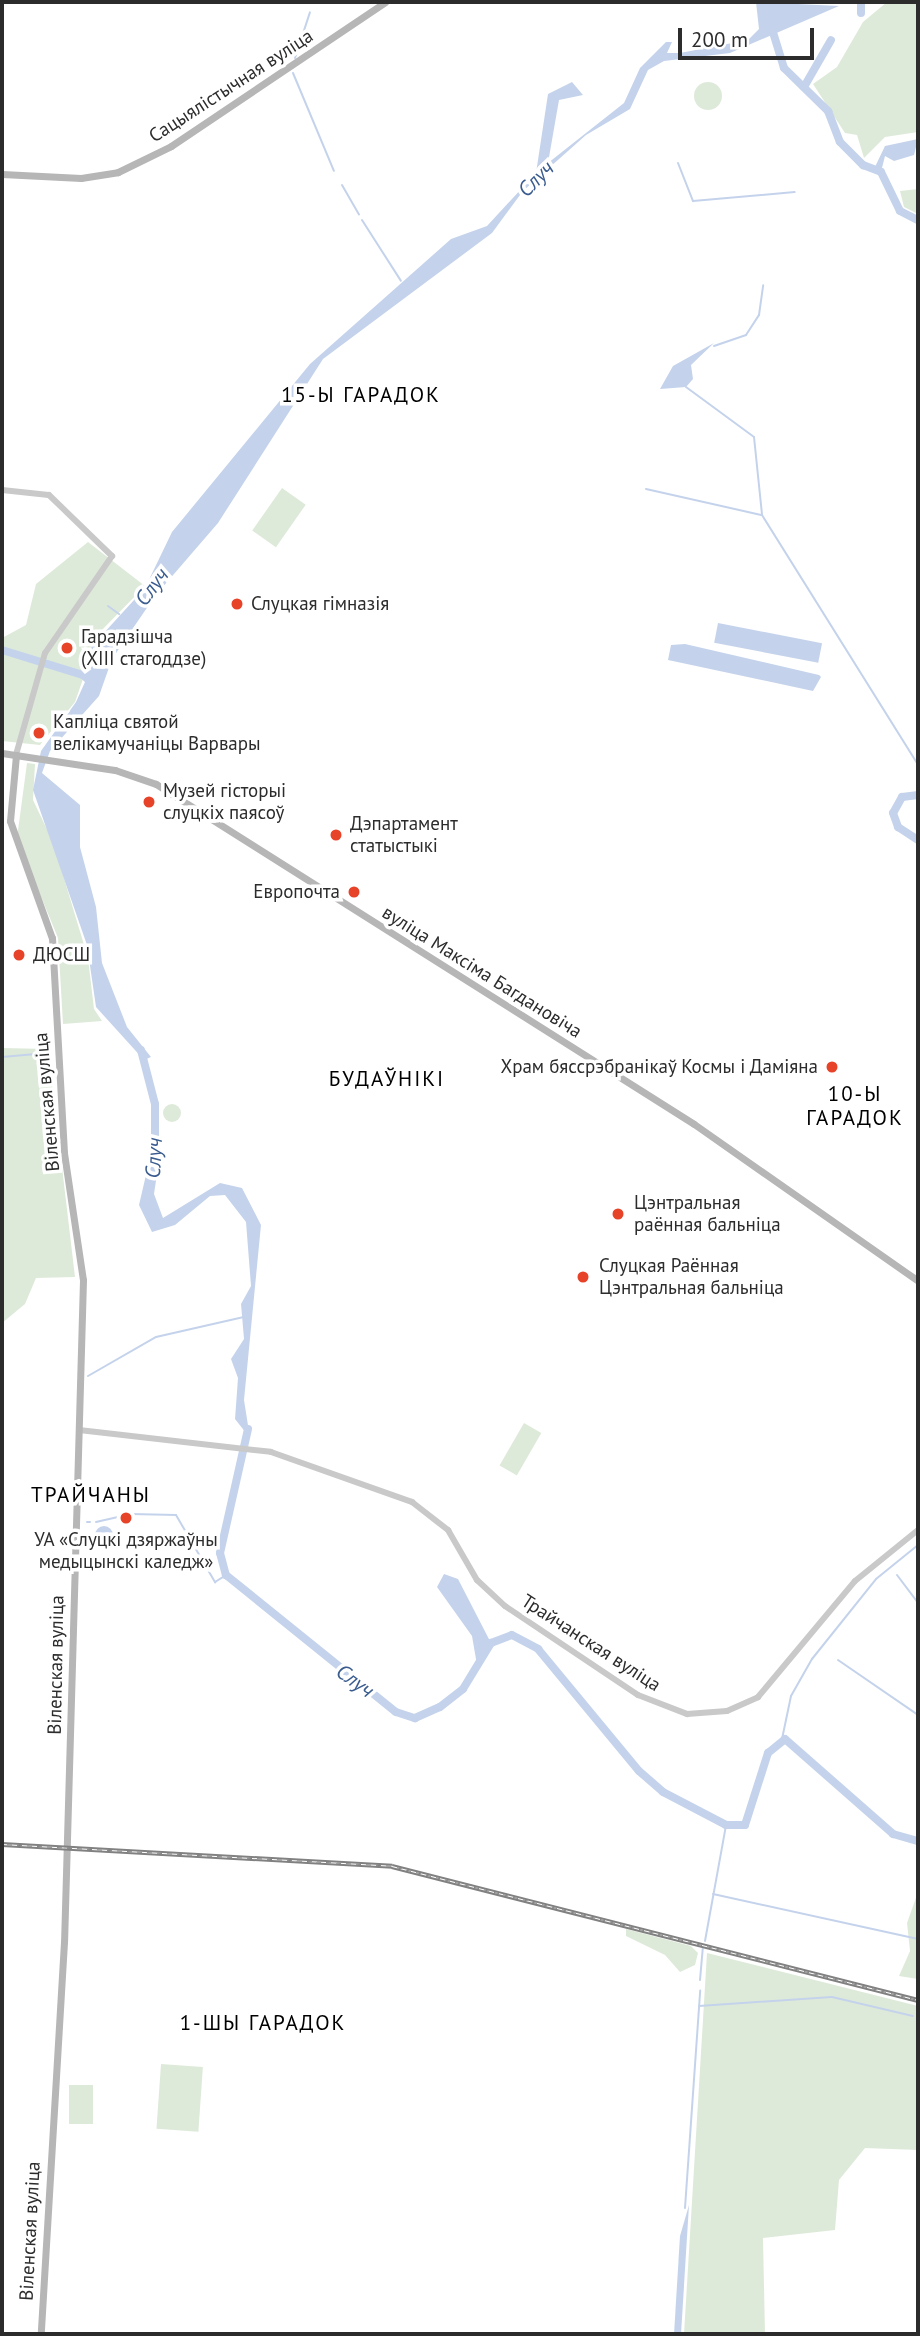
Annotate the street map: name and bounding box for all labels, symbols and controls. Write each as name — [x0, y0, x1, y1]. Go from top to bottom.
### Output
scale bar — [682, 14, 818, 58]
street label: Сацыялістычная вуліца — [145, 24, 317, 148]
text: 200 m — [691, 26, 748, 53]
water label: Случ — [513, 156, 559, 202]
district label: 15-Ы ГАРАДОК — [283, 382, 439, 408]
water label: Случ — [130, 563, 174, 611]
place label: Слуцкая гімназія — [251, 593, 389, 615]
marker: Слуцкая гімназія — [229, 596, 245, 612]
place label: Гарадзішча (XIII стагоддзе) — [81, 626, 206, 670]
marker: Гарадзішча (XIII стагоддзе) — [59, 640, 75, 656]
place label: Капліца святой велікамучаніцы Варвары — [53, 711, 261, 755]
marker: Капліца святой велікамучаніцы Варвары — [31, 725, 47, 741]
place label: Музей гісторыі слуцкіх паясоў — [163, 780, 286, 824]
marker: Музей гісторыі слуцкіх паясоў — [141, 794, 157, 810]
place label: Дэпартамент статыстыкі — [350, 813, 458, 857]
marker: Дэпартамент статыстыкі — [328, 827, 344, 843]
place label: Европочта — [253, 881, 340, 903]
marker: Европочта — [346, 884, 362, 900]
street label: вуліца Максіма Багдановіча — [378, 901, 586, 1043]
place label: ДЮСШ — [33, 944, 90, 966]
marker: ДЮСШ — [11, 947, 27, 963]
street label: Віленская вуліца — [30, 1032, 64, 1172]
place label: Храм бяссрэбранікаў Космы і Даміяна — [499, 1056, 818, 1078]
marker: Храм бяссрэбранікаў Космы і Даміяна — [824, 1059, 840, 1075]
district label: БУДАЎНІКІ — [330, 1066, 444, 1092]
district label: 10-Ы ГАРАДОК — [807, 1081, 903, 1131]
water label: Случ — [140, 1137, 168, 1179]
place label: Цэнтральная раённая бальніца — [634, 1192, 781, 1236]
marker: Цэнтральная раённая бальніца — [608, 1204, 628, 1224]
place label: Слуцкая Раённая Цэнтральная бальніца — [599, 1255, 784, 1299]
marker: Слуцкая Раённая Цэнтральная бальніца — [573, 1267, 593, 1287]
district label: ТРАЙЧАНЫ — [32, 1482, 150, 1508]
marker: УА «Слуцкі дзяржаўны медыцынскі каледж» — [118, 1510, 134, 1526]
place label: УА «Слуцкі дзяржаўны медыцынскі каледж» — [34, 1529, 218, 1573]
street label: Трайчанская вуліца — [517, 1590, 665, 1696]
street label: Віленская вуліца — [43, 1595, 69, 1735]
water label: Случ — [331, 1659, 379, 1703]
district label: 1-ШЫ ГАРАДОК — [181, 2010, 345, 2036]
street label: Віленская вуліца — [15, 2161, 45, 2301]

